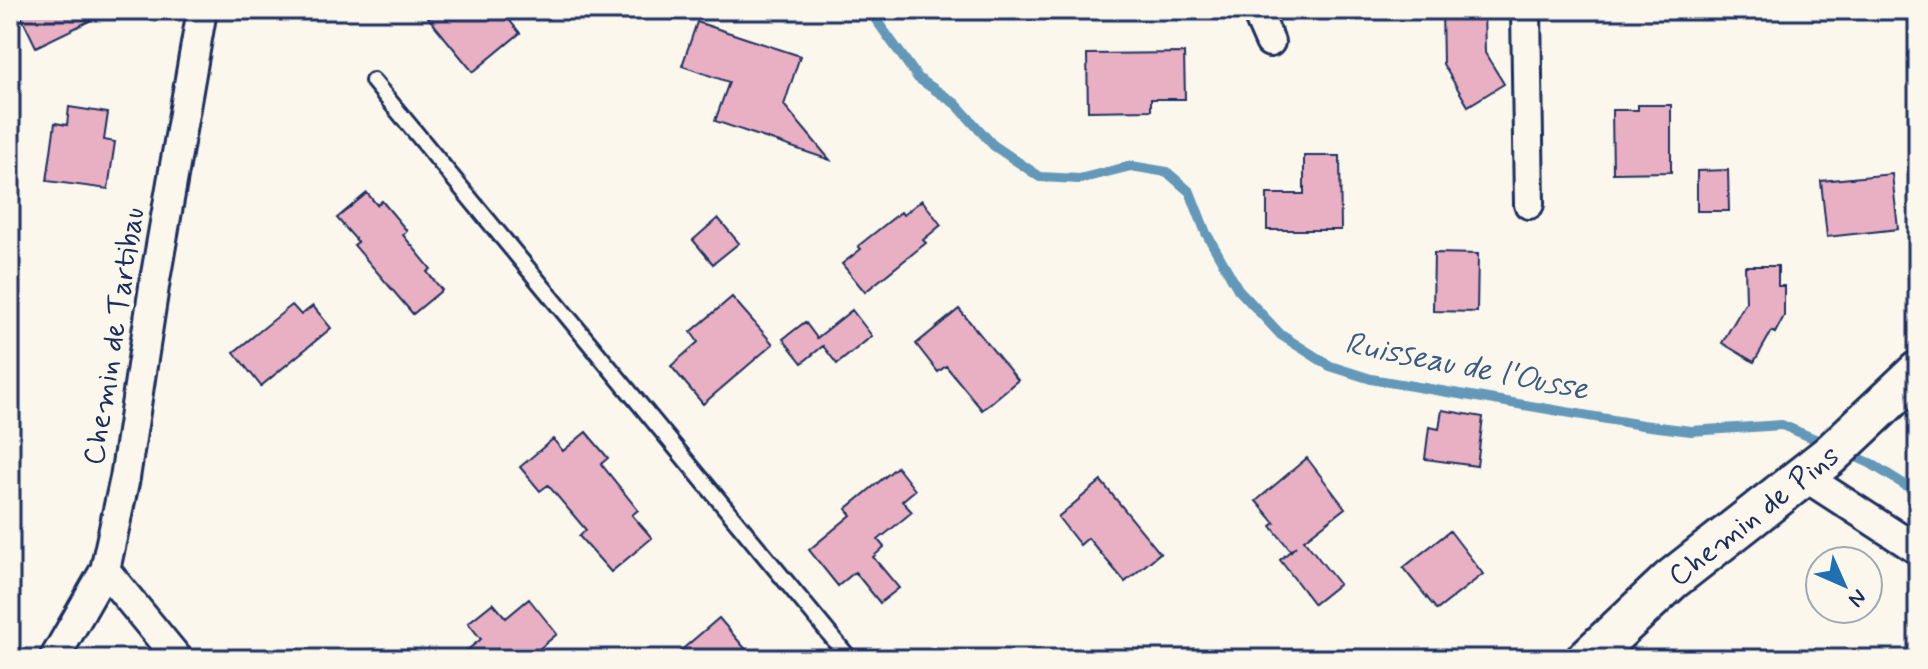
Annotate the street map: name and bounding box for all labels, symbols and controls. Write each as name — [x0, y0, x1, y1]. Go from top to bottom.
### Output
street label: Chemin de Tartibau — [75, 204, 154, 468]
water label: Ruisseau de l'Ousse — [1341, 323, 1593, 411]
street label: Chemin de Pins — [1661, 437, 1848, 596]
north arrow — [1804, 545, 1884, 625]
text: N — [1842, 583, 1872, 613]

